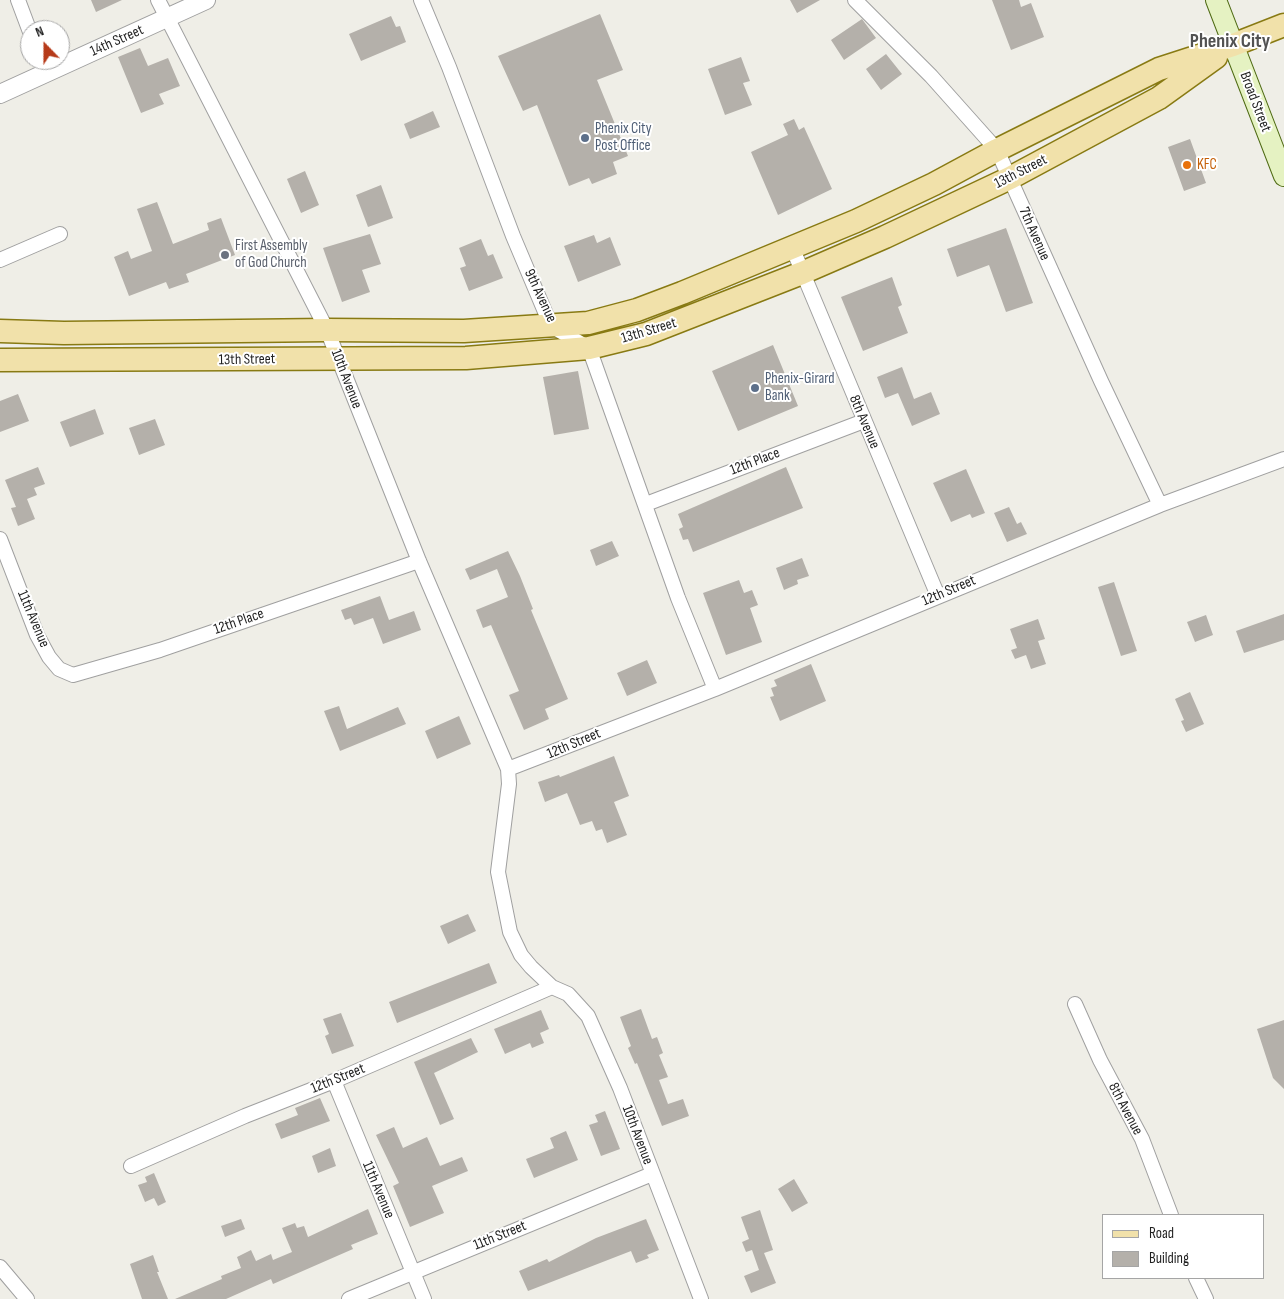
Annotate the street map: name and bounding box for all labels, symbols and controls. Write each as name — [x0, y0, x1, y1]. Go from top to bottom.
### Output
north arrow — [20, 20, 70, 70]
street label: 14th Street — [88, 21, 146, 61]
text: N — [33, 22, 46, 41]
district label: Phenix City — [1190, 30, 1270, 54]
street label: Broad Street — [1235, 69, 1275, 135]
place label: Phenix City Post Office — [595, 120, 651, 155]
marker: Phenix City Post Office — [579, 132, 591, 144]
street label: 13th Street — [992, 151, 1050, 193]
place label: KFC — [1197, 156, 1217, 174]
marker: KFC — [1181, 159, 1193, 171]
street label: 7th Avenue — [1014, 205, 1054, 263]
place label: First Assembly of God Church — [235, 237, 308, 272]
marker: First Assembly of God Church — [219, 249, 231, 261]
street label: 9th Avenue — [520, 266, 560, 326]
street label: 13th Street — [619, 314, 679, 348]
street label: 10th Avenue — [326, 347, 366, 411]
street label: 13th Street — [219, 351, 275, 369]
place label: Phenix-Girard Bank — [765, 370, 835, 405]
marker: Phenix-Girard Bank — [749, 382, 761, 394]
street label: 8th Avenue — [845, 392, 883, 452]
street label: 12th Place — [728, 444, 782, 480]
street label: 12th Street — [919, 572, 979, 610]
street label: 11th Avenue — [13, 588, 53, 650]
street label: 12th Place — [212, 605, 266, 639]
street label: 12th Street — [544, 725, 604, 763]
street label: 12th Street — [308, 1060, 368, 1098]
street label: 8th Avenue — [1104, 1080, 1146, 1138]
street label: 10th Avenue — [617, 1103, 657, 1167]
street label: 11th Avenue — [358, 1159, 398, 1221]
legend — [1102, 1214, 1264, 1279]
street label: 11th Street — [471, 1217, 529, 1255]
text: Road — [1149, 1224, 1174, 1243]
text: Building — [1149, 1249, 1189, 1268]

